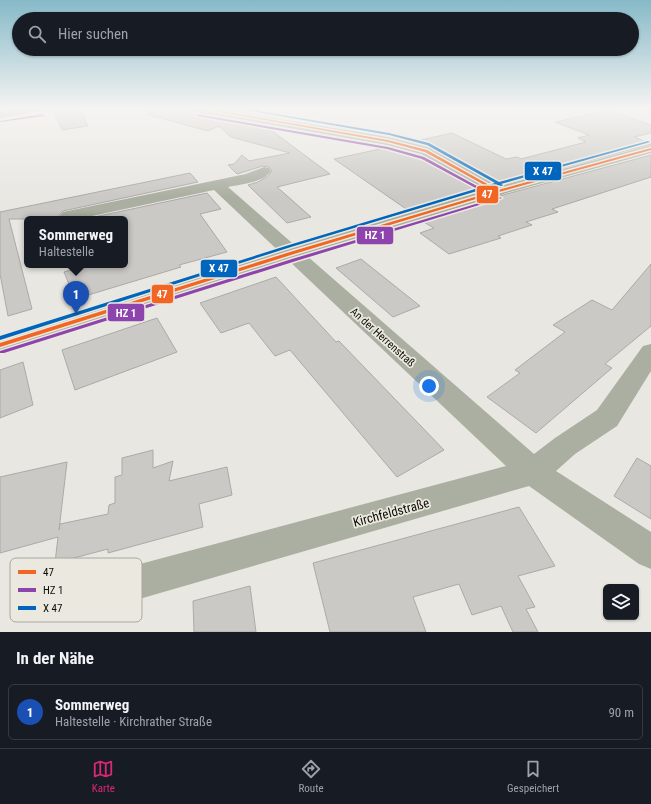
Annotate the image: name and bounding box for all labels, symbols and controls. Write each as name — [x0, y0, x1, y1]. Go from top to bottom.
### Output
search box — [12, 12, 639, 56]
icon: search — [26, 23, 48, 45]
text: Hier suchen — [58, 25, 128, 43]
line badge: X 47 — [524, 161, 562, 181]
text: X 47 — [533, 165, 553, 178]
line badge: 47 — [476, 185, 499, 204]
text: 47 — [481, 188, 493, 201]
popup — [24, 216, 128, 268]
text: Sommerweg — [39, 226, 113, 244]
line badge: HZ 1 — [356, 226, 394, 245]
text: HZ 1 — [365, 229, 385, 242]
text: Haltestelle — [39, 244, 94, 259]
line badge: X 47 — [200, 259, 238, 278]
text: X 47 — [209, 262, 229, 275]
pin: 1 — [63, 281, 89, 314]
line badge: 47 — [151, 284, 174, 304]
text: 47 — [156, 288, 168, 301]
line badge: HZ 1 — [107, 303, 145, 322]
street label: An der Herrenstraß — [348, 305, 418, 370]
text: HZ 1 — [116, 307, 136, 320]
your location — [419, 376, 439, 396]
street label: Kirchfeldstraße — [351, 495, 431, 530]
legend — [10, 558, 142, 622]
text: 47 — [43, 566, 54, 579]
text: HZ 1 — [43, 584, 64, 597]
map controls — [603, 584, 639, 620]
button: layers — [603, 584, 639, 620]
text: X 47 — [43, 602, 62, 615]
text: In der Nähe — [16, 648, 94, 668]
text: Sommerweg — [55, 696, 129, 714]
text: 1 — [27, 705, 33, 720]
text: 90 m — [608, 705, 634, 720]
text: Haltestelle · Kirchrather Straße — [55, 714, 212, 729]
tab: Karte — [92, 758, 115, 795]
tab: Route — [298, 758, 324, 795]
tab: Gespeichert — [507, 758, 559, 795]

